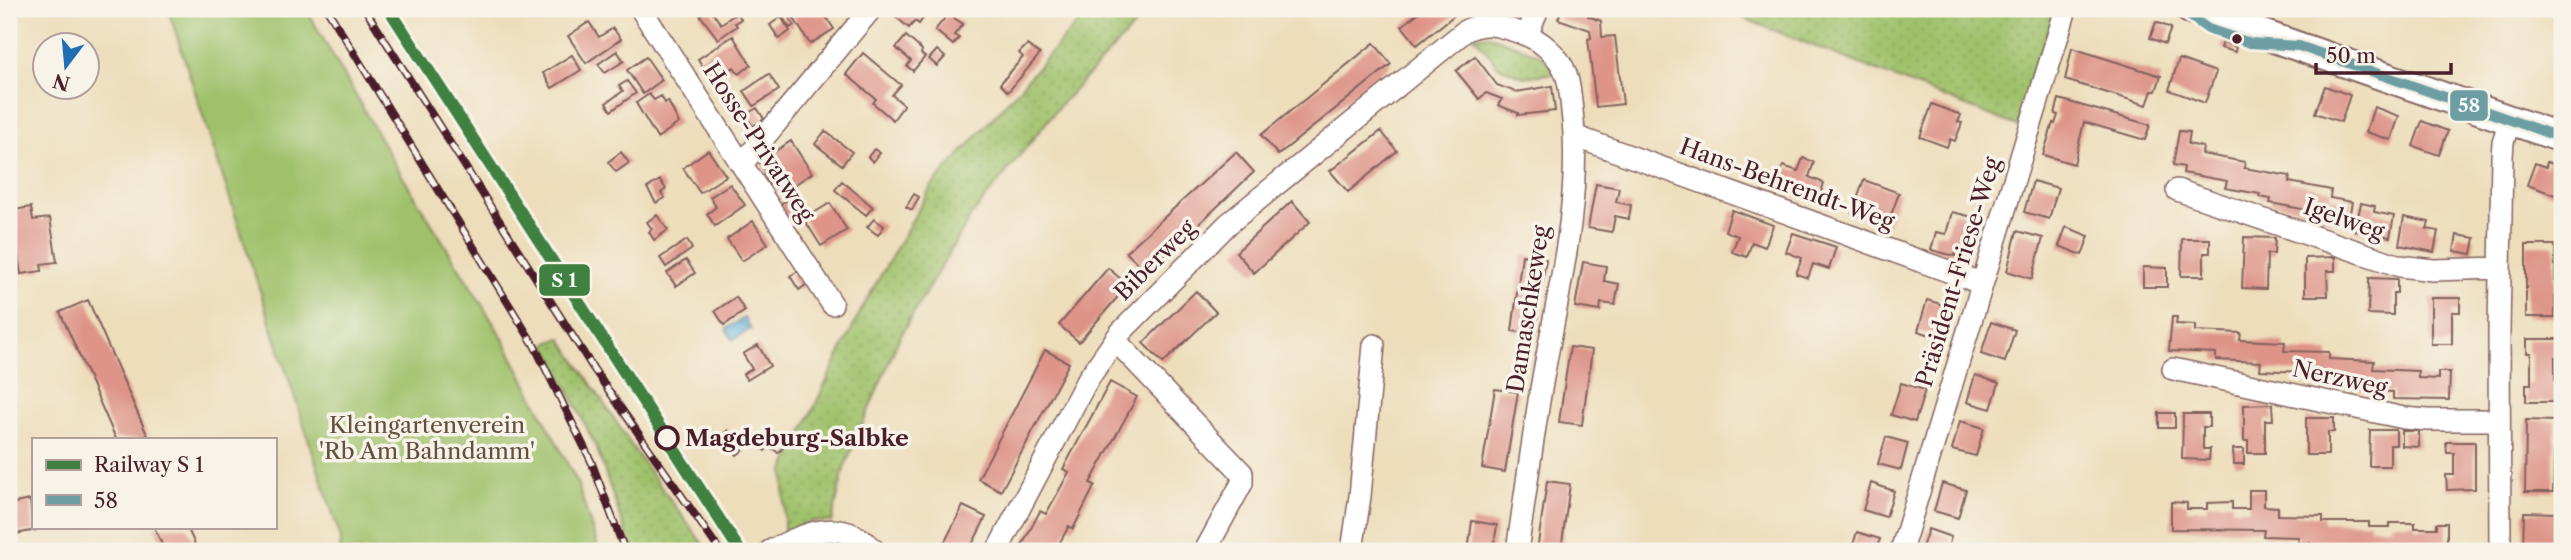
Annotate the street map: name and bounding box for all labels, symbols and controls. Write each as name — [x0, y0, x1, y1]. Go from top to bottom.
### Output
north arrow — [32, 32, 102, 102]
unlabelled marker — [2230, 32, 2244, 46]
scale bar — [2316, 32, 2450, 76]
text: 50 m — [2326, 43, 2376, 68]
street label: Hosse-Privatweg — [697, 57, 821, 227]
text: N — [50, 69, 73, 95]
line badge: 58 — [2449, 89, 2489, 122]
text: 58 — [2458, 94, 2480, 117]
street label: Hans-Behrendt-Weg — [1676, 132, 1899, 236]
street label: Präsident-Friese-Weg — [1910, 153, 2007, 390]
street label: Igelweg — [2300, 192, 2389, 246]
street label: Biberweg — [1109, 213, 1202, 306]
street label: Damaschkeweg — [1501, 222, 1555, 395]
line badge: S 1 — [538, 263, 591, 297]
text: S 1 — [551, 269, 577, 292]
street label: Nerzweg — [2290, 354, 2391, 402]
park label: Kleingartenverein 'Rb Am Bahndamm' — [319, 411, 535, 465]
place label: Magdeburg-Salbke — [685, 424, 909, 452]
marker: Magdeburg-Salbke — [655, 426, 679, 450]
legend — [32, 438, 276, 528]
text: Railway S 1 — [94, 452, 204, 477]
text: 58 — [94, 488, 118, 513]

